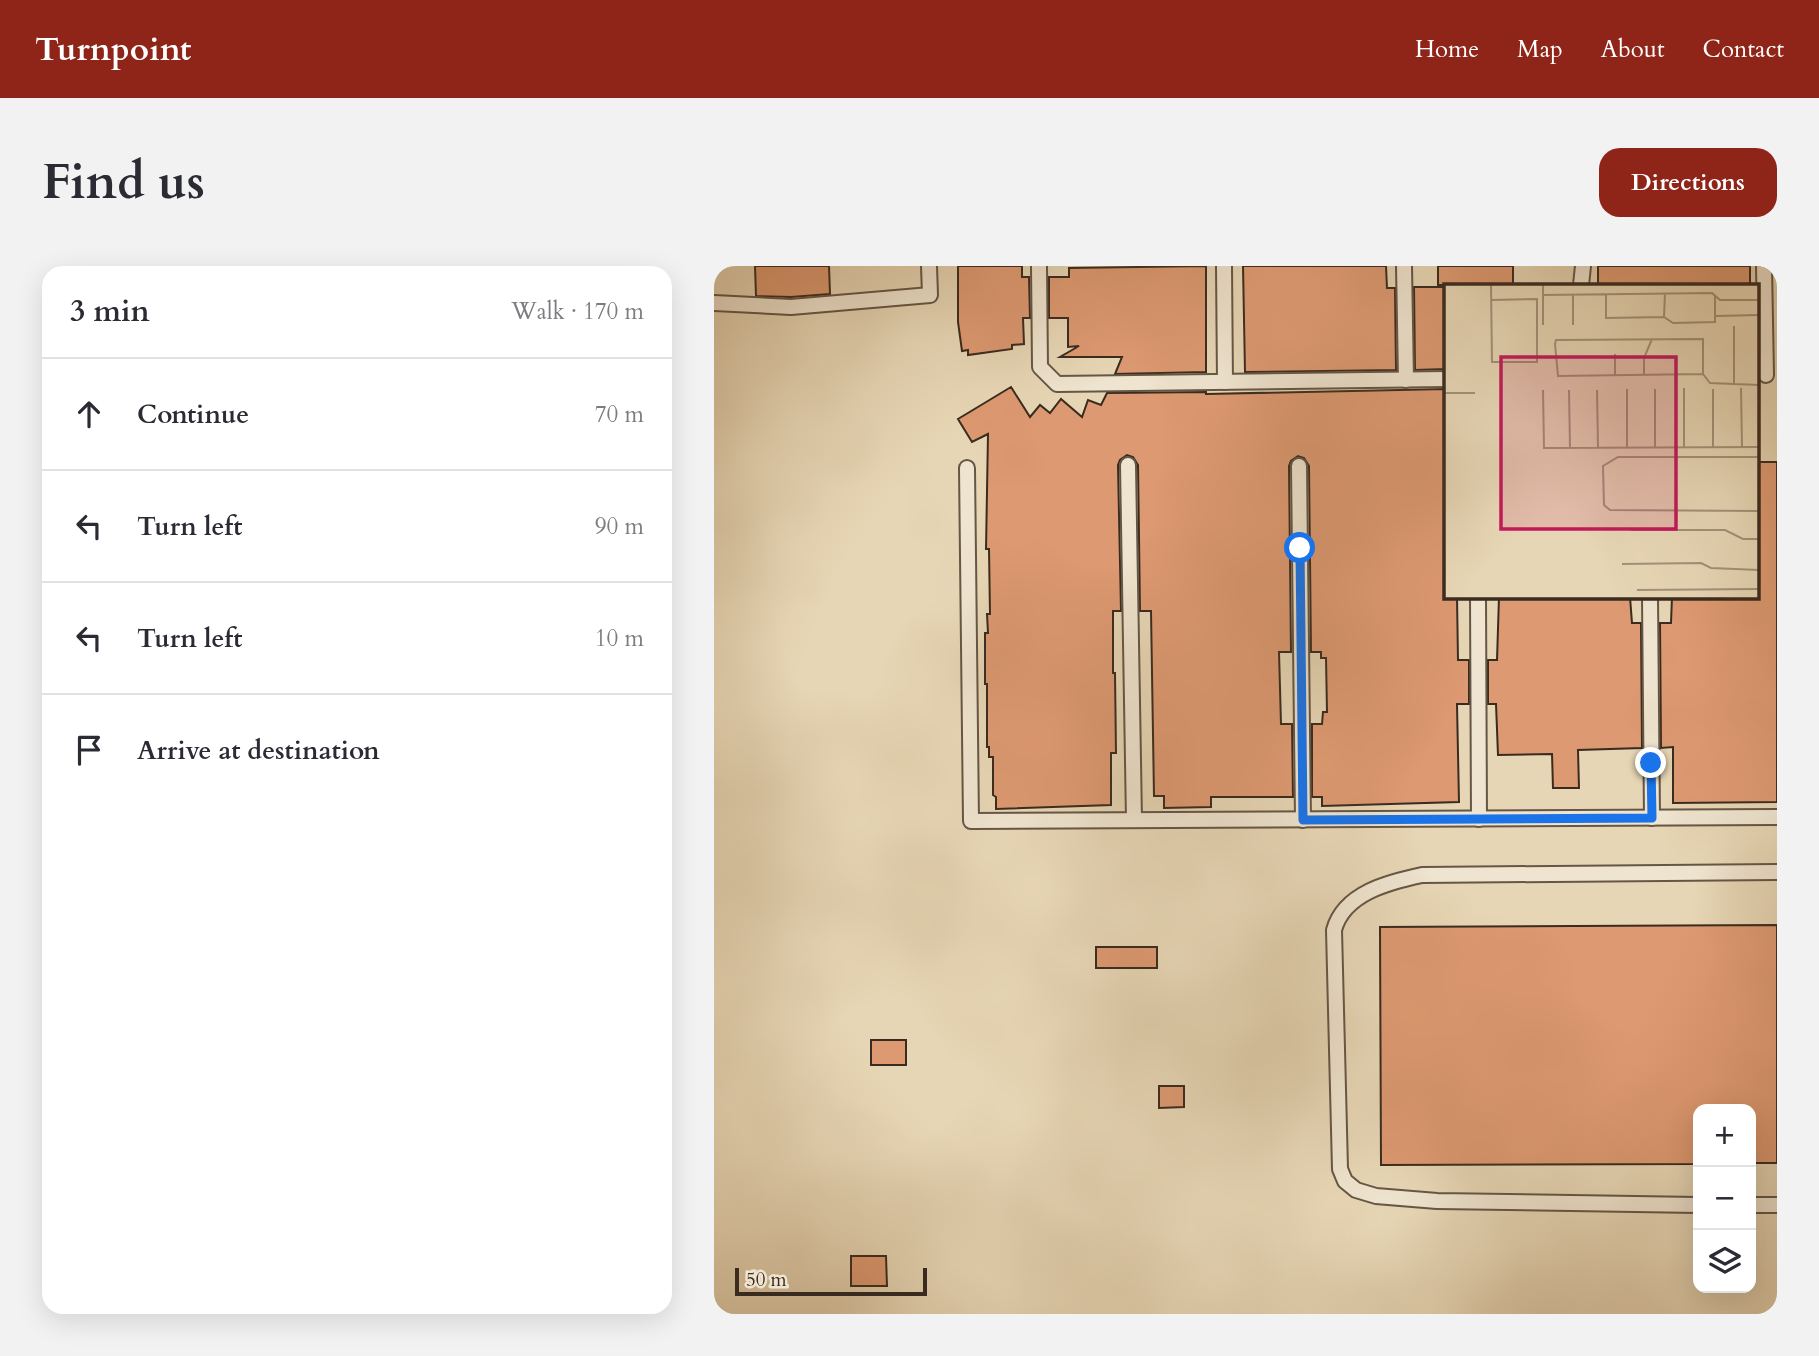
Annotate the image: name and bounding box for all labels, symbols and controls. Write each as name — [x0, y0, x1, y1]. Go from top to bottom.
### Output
text: Turnpoint — [35, 27, 191, 72]
text: Home — [1415, 33, 1479, 66]
text: Map — [1517, 33, 1563, 66]
text: About — [1601, 33, 1665, 66]
text: Contact — [1703, 33, 1784, 66]
button: Directions — [1599, 148, 1777, 217]
text: Find us — [42, 149, 205, 216]
inset map — [1444, 284, 1759, 598]
text: 3 min — [70, 291, 150, 332]
text: Walk · 170 m — [511, 296, 644, 327]
icon: ahead — [70, 395, 108, 433]
text: Continue — [137, 397, 249, 432]
text: 70 m — [595, 399, 644, 430]
icon: left — [70, 507, 108, 545]
text: Turn left — [137, 509, 242, 544]
text: 90 m — [595, 511, 644, 542]
route start — [1284, 532, 1315, 563]
icon: left — [70, 619, 108, 657]
text: Turn left — [137, 621, 242, 656]
text: 10 m — [595, 623, 644, 654]
icon: arrive — [70, 731, 108, 769]
text: Arrive at destination — [137, 733, 380, 768]
route end — [1635, 747, 1666, 778]
map controls — [1693, 1104, 1756, 1293]
button: + — [1693, 1104, 1756, 1167]
button: − — [1693, 1167, 1756, 1230]
button: layers — [1693, 1230, 1756, 1293]
scale bar — [735, 1265, 928, 1297]
text: 50 m — [746, 1267, 787, 1293]

